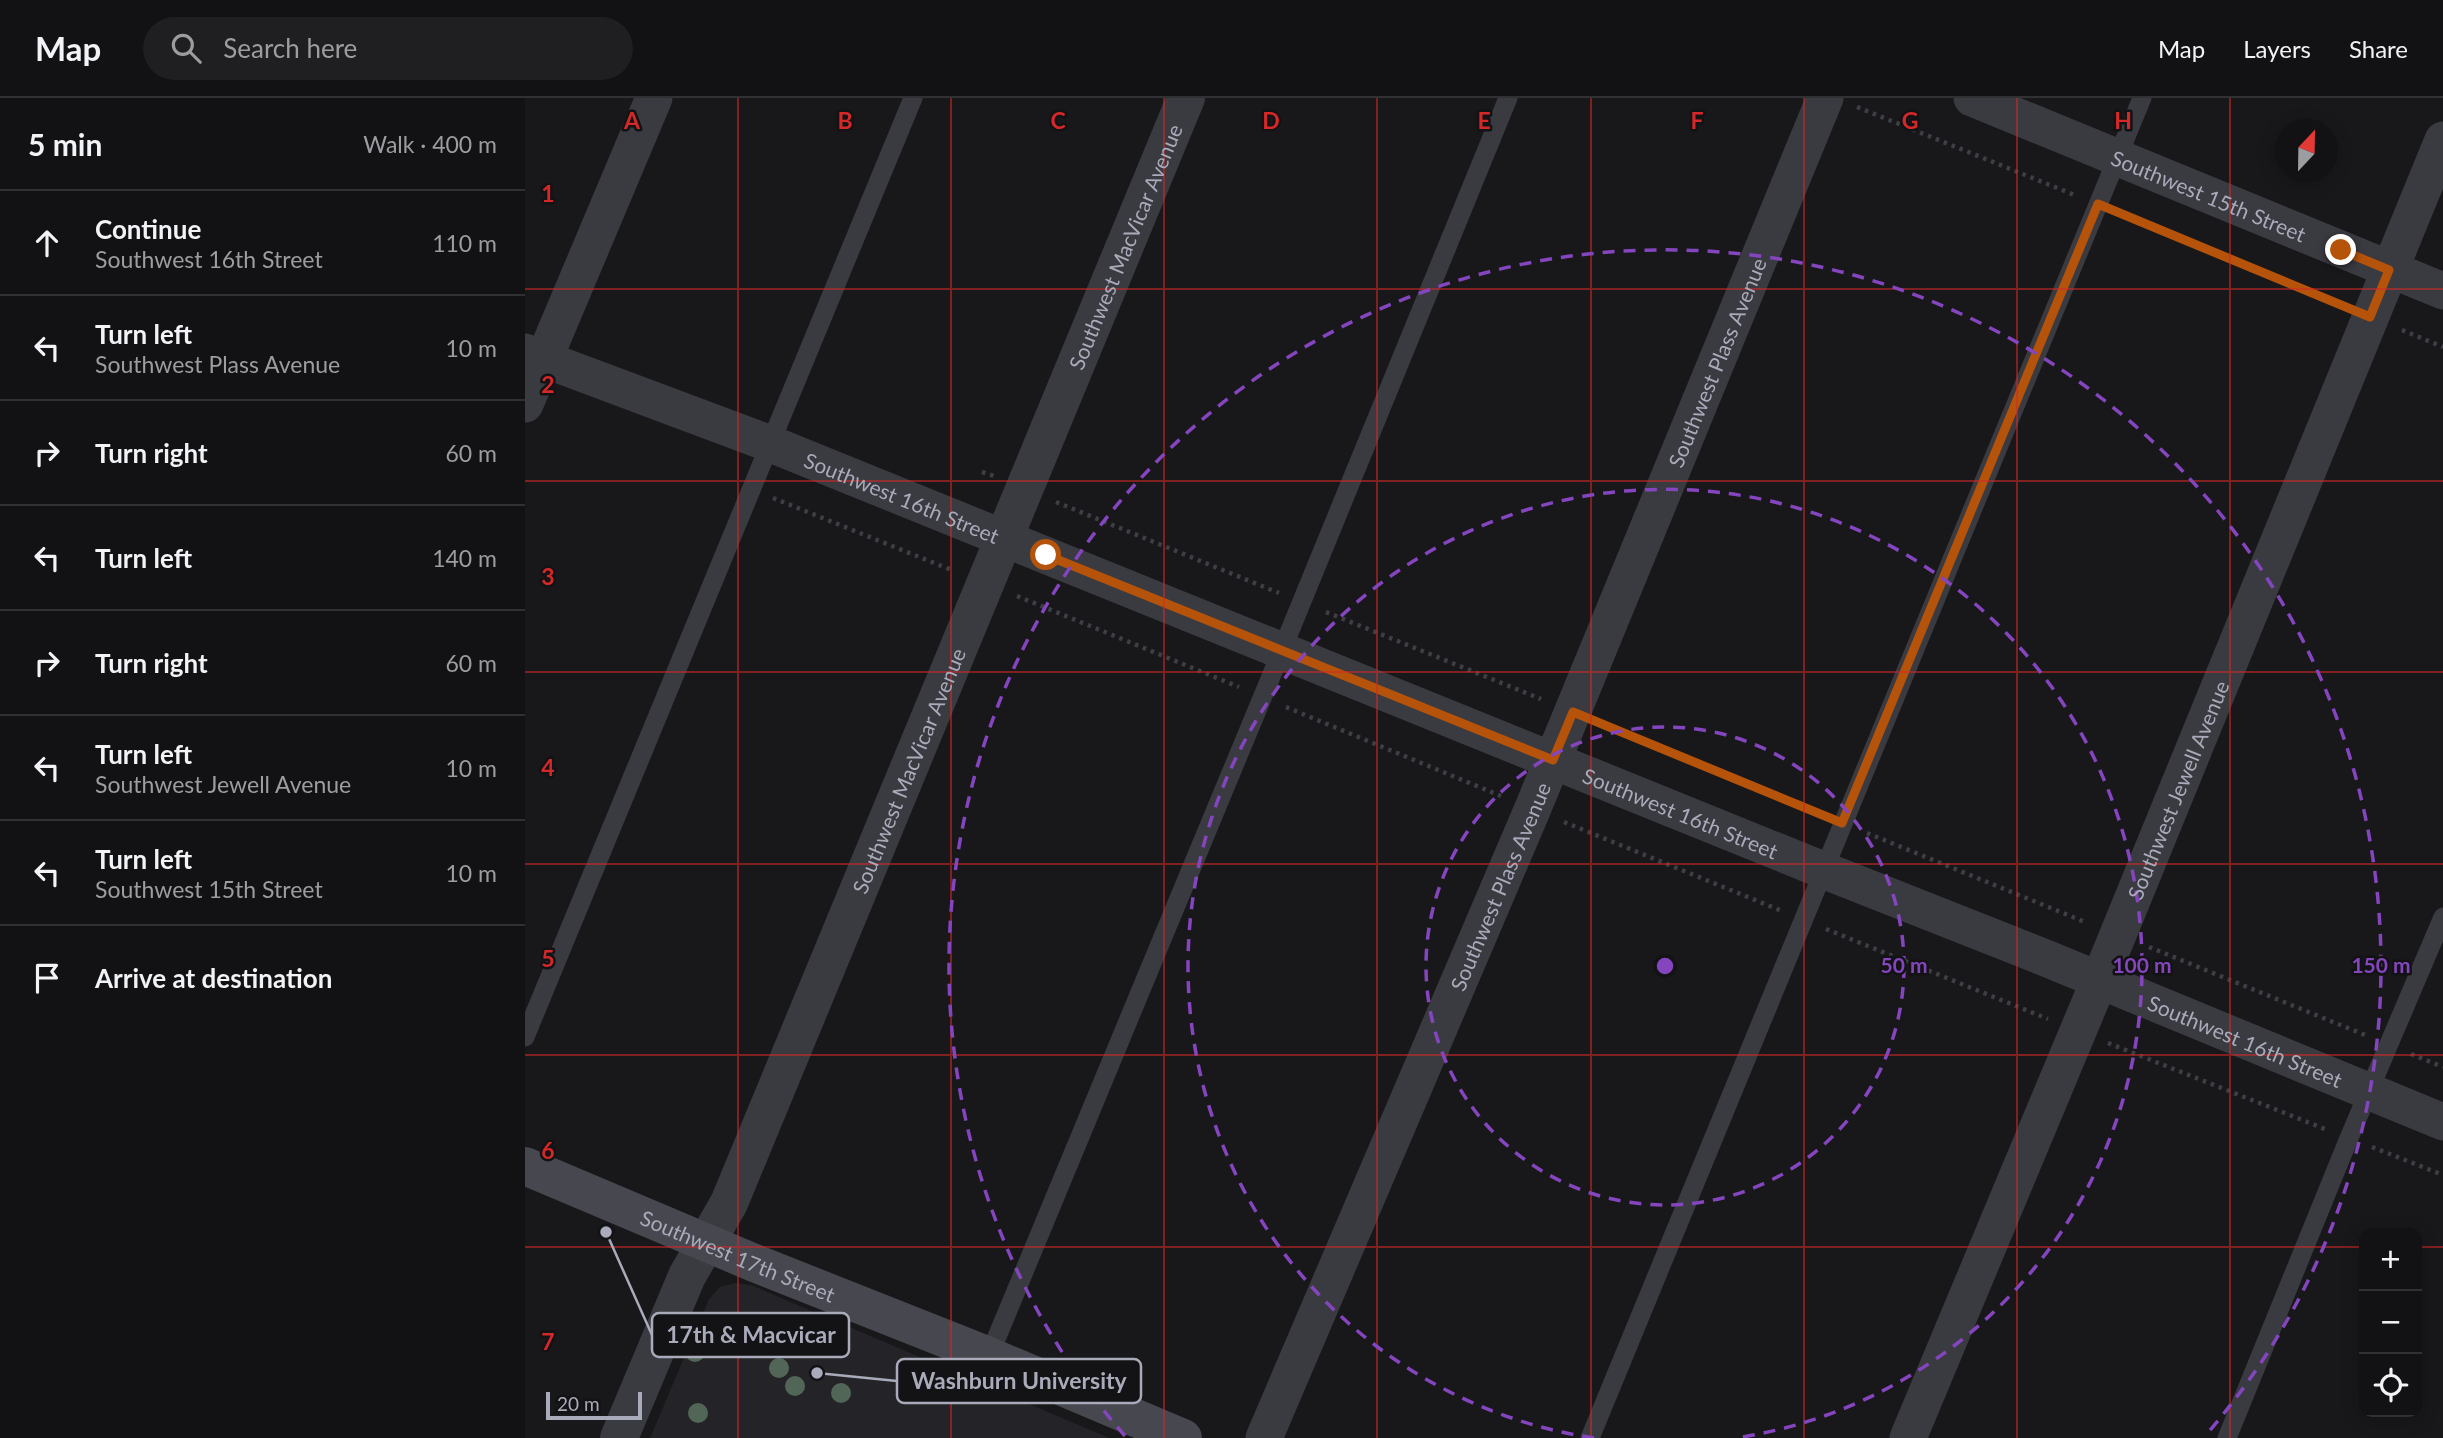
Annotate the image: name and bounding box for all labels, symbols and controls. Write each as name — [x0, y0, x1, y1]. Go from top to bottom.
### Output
search box — [143, 17, 633, 80]
text: Map — [35, 28, 101, 68]
icon: search — [167, 29, 205, 67]
text: Search here — [223, 32, 357, 64]
text: Map — [2158, 34, 2205, 63]
text: Layers — [2243, 34, 2311, 63]
text: Share — [2349, 34, 2408, 63]
text: A — [623, 106, 641, 134]
text: B — [837, 106, 853, 134]
text: C — [1050, 106, 1066, 134]
text: D — [1262, 106, 1280, 134]
text: E — [1477, 106, 1491, 134]
text: F — [1690, 106, 1704, 134]
text: G — [1902, 106, 1918, 134]
text: H — [2114, 106, 2132, 134]
north arrow — [2275, 119, 2338, 182]
street label: Southwest MacVicar Avenue — [1063, 120, 1186, 373]
text: 5 min — [28, 126, 102, 162]
text: Walk · 400 m — [363, 130, 497, 158]
street label: Southwest 15th Street — [2108, 144, 2310, 246]
text: 1 — [541, 179, 555, 207]
text: Continue — [95, 213, 201, 245]
icon: ahead — [28, 224, 66, 262]
text: 110 m — [432, 229, 497, 257]
route end — [2325, 234, 2356, 265]
text: Southwest 16th Street — [95, 245, 323, 273]
street label: Southwest Plass Avenue — [1662, 254, 1770, 471]
text: Turn left — [95, 318, 192, 350]
icon: left — [28, 329, 66, 367]
text: 10 m — [446, 334, 497, 362]
text: Southwest Plass Avenue — [95, 350, 340, 378]
text: 2 — [541, 370, 555, 398]
icon: right — [28, 434, 66, 472]
text: Turn right — [95, 437, 208, 469]
text: 60 m — [446, 439, 497, 467]
street label: Southwest 16th Street — [801, 446, 1004, 548]
icon: left — [28, 539, 66, 577]
route start — [1030, 539, 1061, 570]
text: Turn left — [95, 542, 192, 574]
text: 140 m — [432, 544, 497, 572]
text: 3 — [541, 562, 555, 590]
icon: right — [28, 644, 66, 682]
street label: Southwest MacVicar Avenue — [846, 644, 970, 897]
text: Turn right — [95, 647, 208, 679]
text: 60 m — [446, 649, 497, 677]
street label: Southwest Jewell Avenue — [2121, 677, 2233, 903]
text: Turn left — [95, 738, 192, 770]
icon: left — [28, 749, 66, 787]
text: 4 — [541, 753, 555, 781]
text: 10 m — [446, 754, 497, 782]
street label: Southwest 16th Street — [1580, 762, 1782, 863]
text: Southwest Jewell Avenue — [95, 770, 351, 798]
street label: Southwest Plass Avenue — [1444, 778, 1555, 994]
text: Turn left — [95, 843, 192, 875]
icon: left — [28, 854, 66, 892]
text: 10 m — [446, 859, 497, 887]
text: Southwest 15th Street — [95, 875, 323, 903]
text: 5 — [541, 944, 555, 972]
text: 50 m — [1880, 952, 1928, 977]
text: 100 m — [2112, 952, 2172, 977]
text: 150 m — [2351, 952, 2411, 977]
centre of rings — [1653, 954, 1677, 978]
icon: arrive — [28, 959, 66, 997]
text: Arrive at destination — [95, 962, 332, 994]
street label: Southwest 16th Street — [2144, 989, 2347, 1092]
text: 6 — [541, 1136, 555, 1164]
street label: Southwest 17th Street — [637, 1204, 839, 1306]
map controls — [2359, 1228, 2422, 1417]
button: + — [2359, 1228, 2422, 1291]
button: − — [2359, 1291, 2422, 1354]
callout: 17th & Macvicar — [652, 1313, 849, 1357]
text: 17th & Macvicar — [666, 1320, 836, 1348]
text: 7 — [541, 1327, 555, 1355]
button: locate — [2359, 1354, 2422, 1417]
callout: Washburn University — [897, 1359, 1141, 1403]
text: Washburn University — [911, 1366, 1128, 1394]
scale bar — [546, 1389, 642, 1421]
text: 20 m — [557, 1392, 600, 1415]

